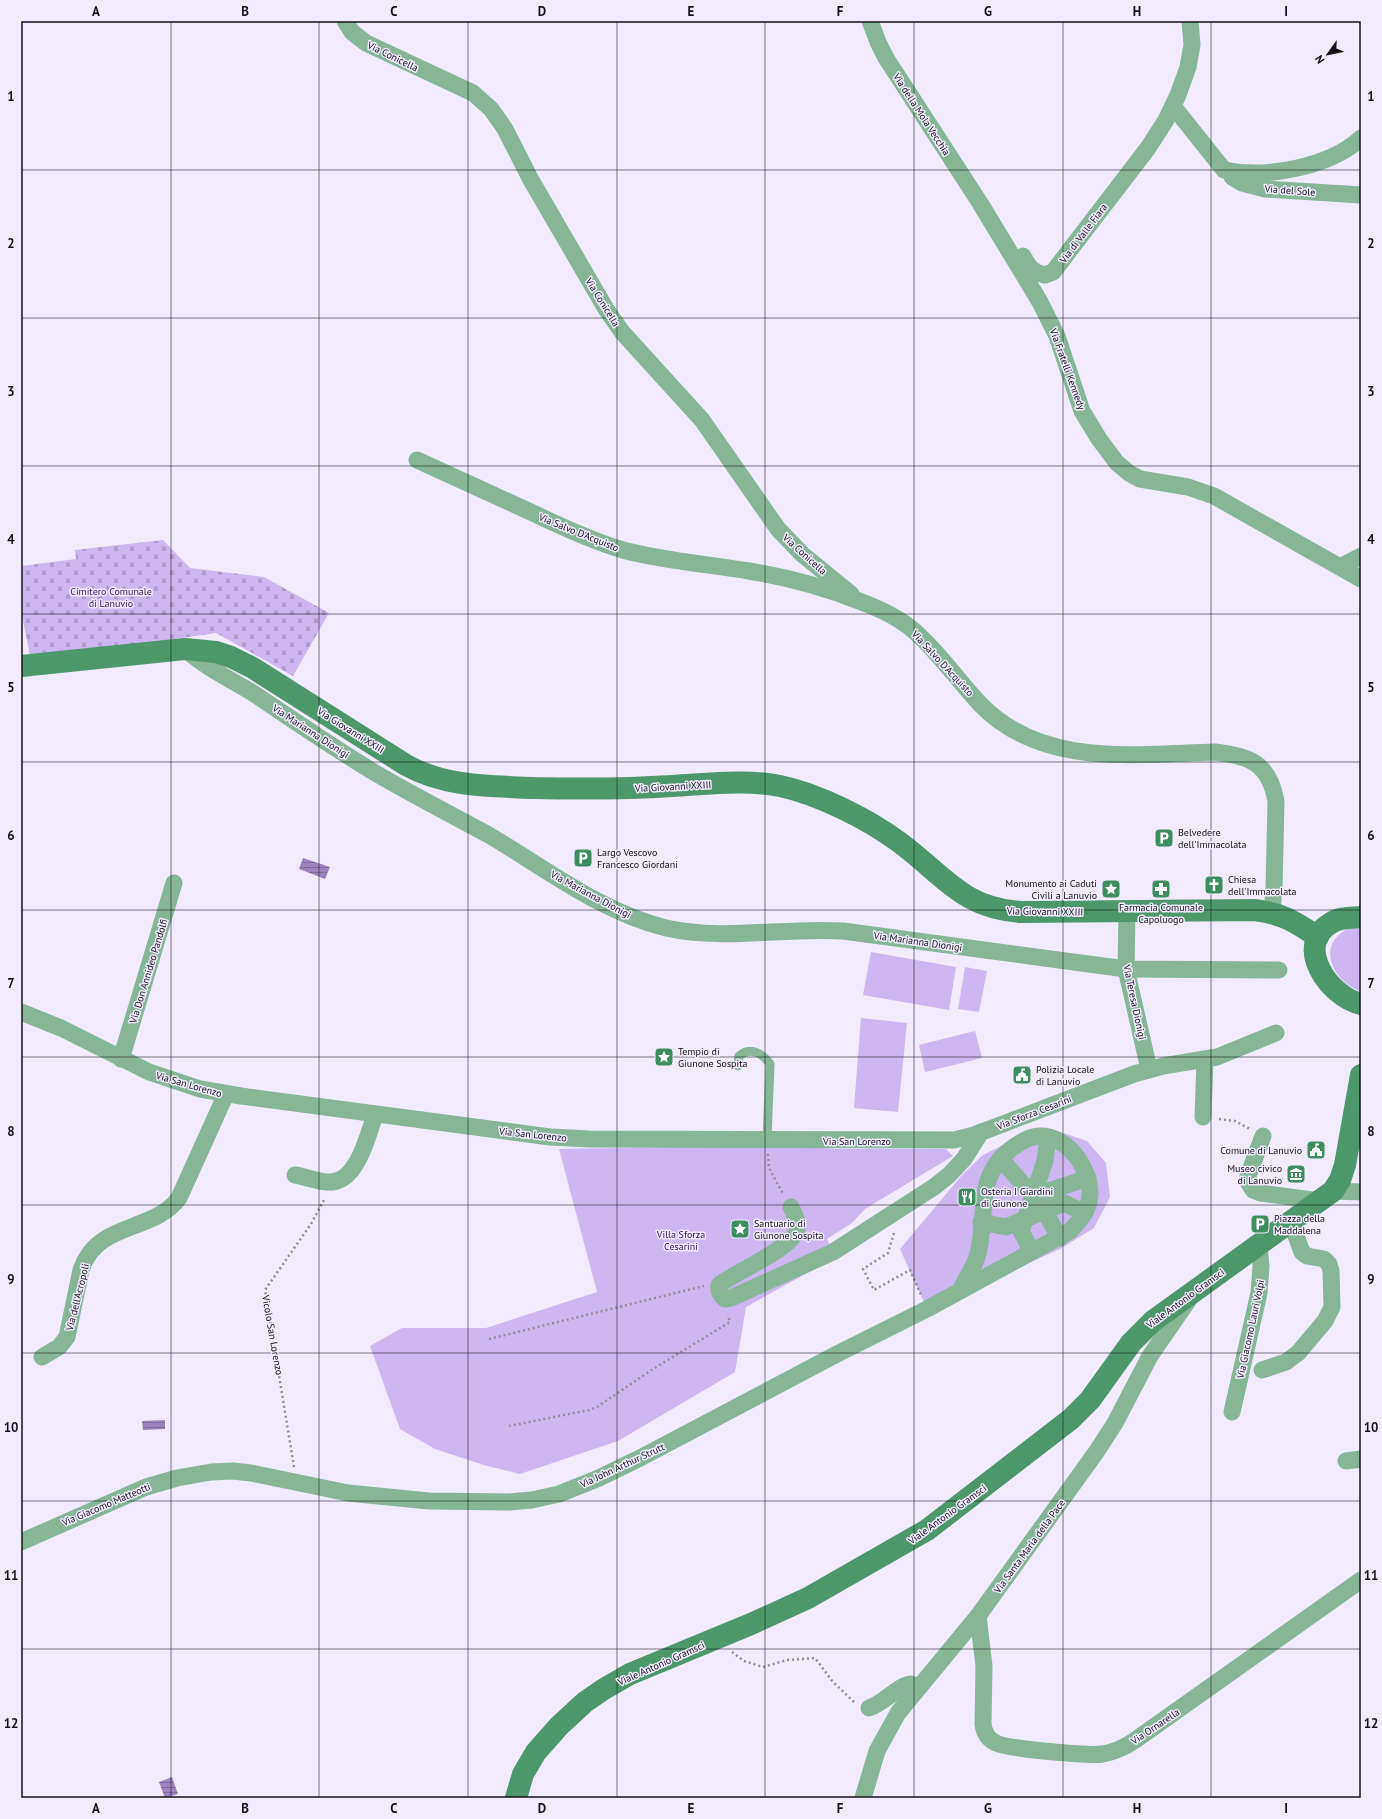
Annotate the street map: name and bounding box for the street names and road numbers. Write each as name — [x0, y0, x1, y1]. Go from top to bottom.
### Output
street label: Via Conicella — [364, 38, 420, 74]
street label: Via della Mola Vecchia — [890, 70, 953, 158]
street label: Via del Sole — [1263, 182, 1316, 199]
street label: Via di Valle Fiara — [1056, 201, 1110, 266]
street label: Via Conicella — [582, 275, 623, 329]
street label: Via Fratelli Kennedy — [1046, 326, 1088, 412]
street label: Via Salvo D'Acquisto — [536, 510, 621, 554]
street label: Via Conicella — [779, 530, 829, 578]
street label: Via Salvo D'Acquisto — [908, 627, 976, 699]
street label: Via Marianna Dionigi — [269, 701, 352, 761]
street label: Via Giovanni XXIII — [314, 704, 387, 756]
street label: Via Giovanni XXIII — [633, 778, 712, 795]
street label: Via Marianna Dionigi — [547, 867, 633, 921]
street label: Via Giovanni XXIII — [1006, 904, 1083, 919]
street label: Via Don Annideo Pandolfi — [126, 917, 171, 1026]
street label: Via Marianna Dionigi — [872, 929, 963, 954]
street label: Via Teresa Dionigi — [1120, 963, 1149, 1041]
street label: Via San Lorenzo — [153, 1069, 223, 1100]
street label: Via Sforza Cesarini — [994, 1092, 1073, 1133]
street label: Via San Lorenzo — [497, 1124, 567, 1145]
street label: Via San Lorenzo — [822, 1135, 891, 1148]
street label: Via dell'Acropoli — [63, 1262, 92, 1333]
street label: Viale Antonio Gramsci — [1143, 1266, 1227, 1332]
street label: Via Giacomo Lauri Volpi — [1233, 1278, 1267, 1381]
street label: Vicolo San Lorenzo — [259, 1293, 286, 1376]
street label: Via John Arthur Strutt — [577, 1440, 667, 1491]
street label: Via Giacomo Matteotti — [59, 1480, 152, 1529]
street label: Viale Antonio Gramsci — [905, 1482, 989, 1548]
street label: Via Santa Maria della Pace — [990, 1497, 1068, 1597]
street label: Viale Antonio Gramsci — [615, 1638, 707, 1689]
street label: Via Ornarella — [1128, 1705, 1182, 1748]

